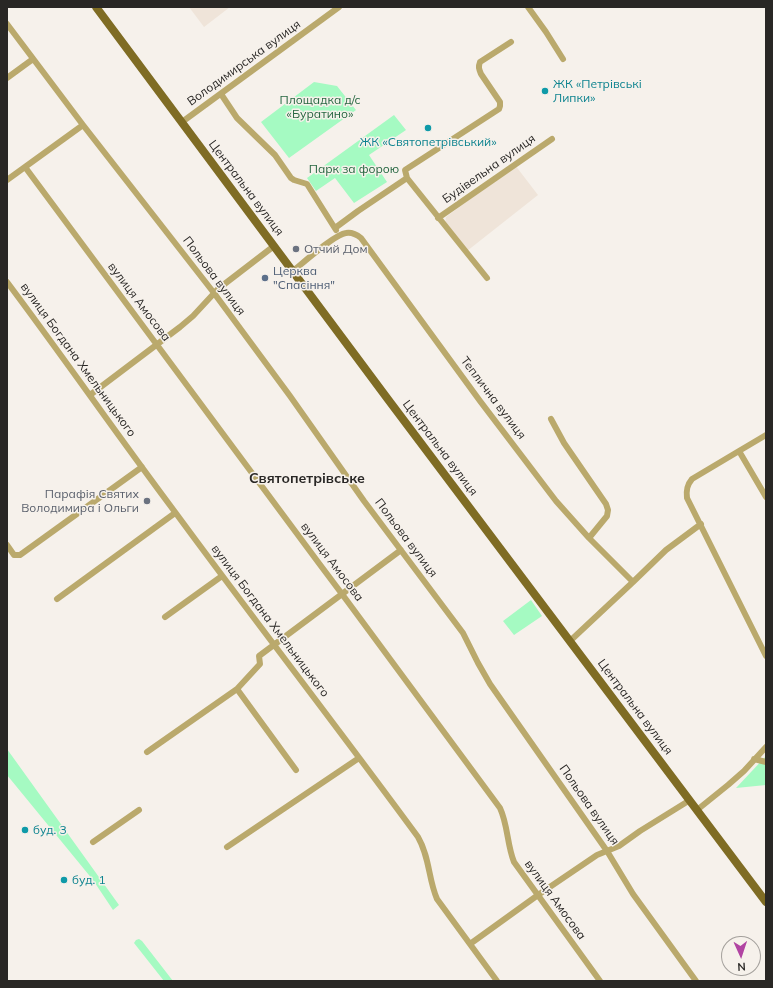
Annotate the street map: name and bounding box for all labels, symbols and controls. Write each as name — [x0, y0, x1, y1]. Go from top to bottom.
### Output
street label: Володимирська вулиця — [185, 17, 303, 109]
place label: ЖК «Петрівські Липки» — [553, 77, 642, 105]
marker: ЖК «Петрівські Липки» — [540, 86, 550, 96]
park label: Площадка д/с «Буратино» — [280, 93, 360, 121]
marker: ЖК «Святопетрівський» — [423, 123, 433, 133]
street label: Будівельна вулиця — [440, 131, 538, 207]
place label: ЖК «Святопетрівський» — [359, 135, 497, 149]
street label: Центральна вулиця — [205, 137, 287, 239]
park label: Парк за форою — [309, 162, 399, 176]
street label: Польова вулиця — [180, 234, 248, 318]
place label: Отчий Дом — [304, 242, 368, 256]
marker: Отчий Дом — [291, 244, 301, 254]
street label: вулиця Амосова — [105, 260, 173, 344]
place label: Церква "Спасіння" — [273, 264, 335, 292]
marker: Церква "Спасіння" — [260, 273, 270, 283]
street label: вулиця Богдана Хмельницького — [17, 280, 139, 440]
street label: Теплична вулиця — [457, 354, 529, 442]
street label: Центральна вулиця — [399, 397, 481, 499]
district label: Святопетрівське — [249, 471, 365, 487]
place label: Парафія Святих Володимира і Ольги — [21, 487, 139, 515]
marker: Парафія Святих Володимира і Ольги — [142, 496, 152, 506]
street label: Польова вулиця — [372, 496, 440, 580]
street label: вулиця Амосова — [298, 520, 366, 604]
street label: вулиця Богдана Хмельницького — [208, 542, 332, 700]
street label: Центральна вулиця — [594, 656, 676, 758]
street label: Польова вулиця — [556, 762, 622, 848]
place label: буд. 3 — [33, 823, 67, 837]
marker: буд. 3 — [20, 825, 30, 835]
street label: вулиця Амосова — [521, 857, 589, 943]
place label: буд. 1 — [72, 873, 106, 887]
marker: буд. 1 — [59, 875, 69, 885]
north arrow — [721, 936, 761, 976]
text: N — [737, 960, 746, 974]

